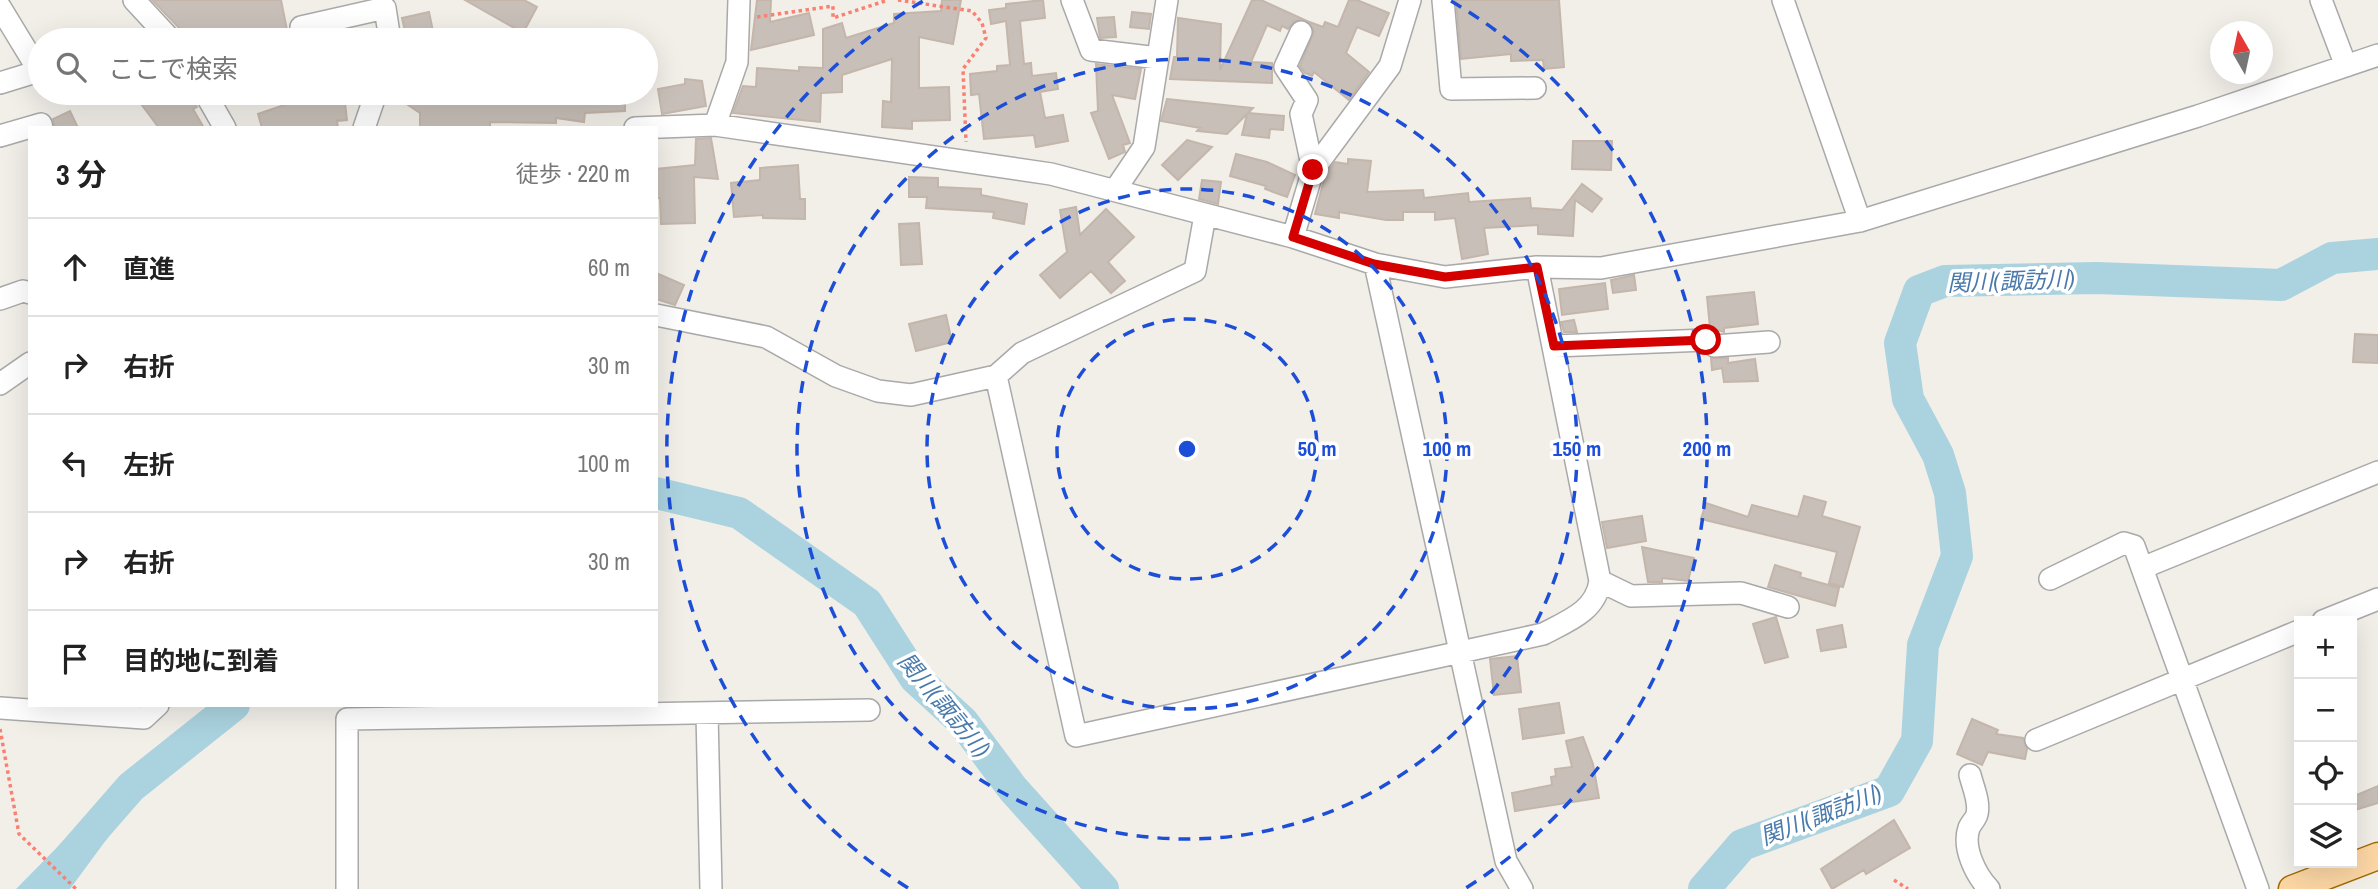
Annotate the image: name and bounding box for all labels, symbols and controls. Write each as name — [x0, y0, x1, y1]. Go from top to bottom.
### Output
north arrow — [2210, 21, 2273, 84]
search box — [28, 28, 658, 105]
icon: search — [52, 48, 90, 86]
text: ここで検索 — [108, 51, 238, 86]
text: 3 分 — [56, 154, 107, 194]
route end — [1297, 154, 1328, 185]
text: 徒歩 · 220 m — [516, 158, 630, 189]
icon: ahead — [56, 248, 94, 286]
text: 直進 — [123, 251, 175, 286]
text: 60 m — [588, 252, 630, 283]
water label: 関川(諏訪川) — [1947, 263, 2075, 298]
route start — [1690, 324, 1721, 355]
icon: right — [56, 346, 94, 384]
text: 右折 — [123, 349, 175, 384]
text: 30 m — [588, 350, 630, 381]
text: 50 m — [1297, 434, 1337, 463]
text: 100 m — [1423, 434, 1471, 463]
text: 150 m — [1553, 434, 1601, 463]
text: 200 m — [1683, 434, 1731, 463]
centre of rings — [1175, 437, 1199, 461]
icon: left — [56, 444, 94, 482]
text: 左折 — [123, 447, 175, 482]
text: 100 m — [578, 448, 630, 479]
icon: right — [56, 542, 94, 580]
text: 右折 — [123, 545, 175, 580]
text: 30 m — [588, 546, 630, 577]
map controls — [2294, 616, 2357, 868]
button: + — [2294, 616, 2357, 679]
icon: arrive — [56, 640, 94, 678]
text: 目的地に到着 — [123, 643, 279, 678]
water label: 関川(諏訪川) — [892, 646, 997, 764]
button: − — [2294, 679, 2357, 742]
button: locate — [2294, 742, 2357, 805]
water label: 関川(諏訪川) — [1756, 777, 1886, 852]
button: layers — [2294, 805, 2357, 868]

